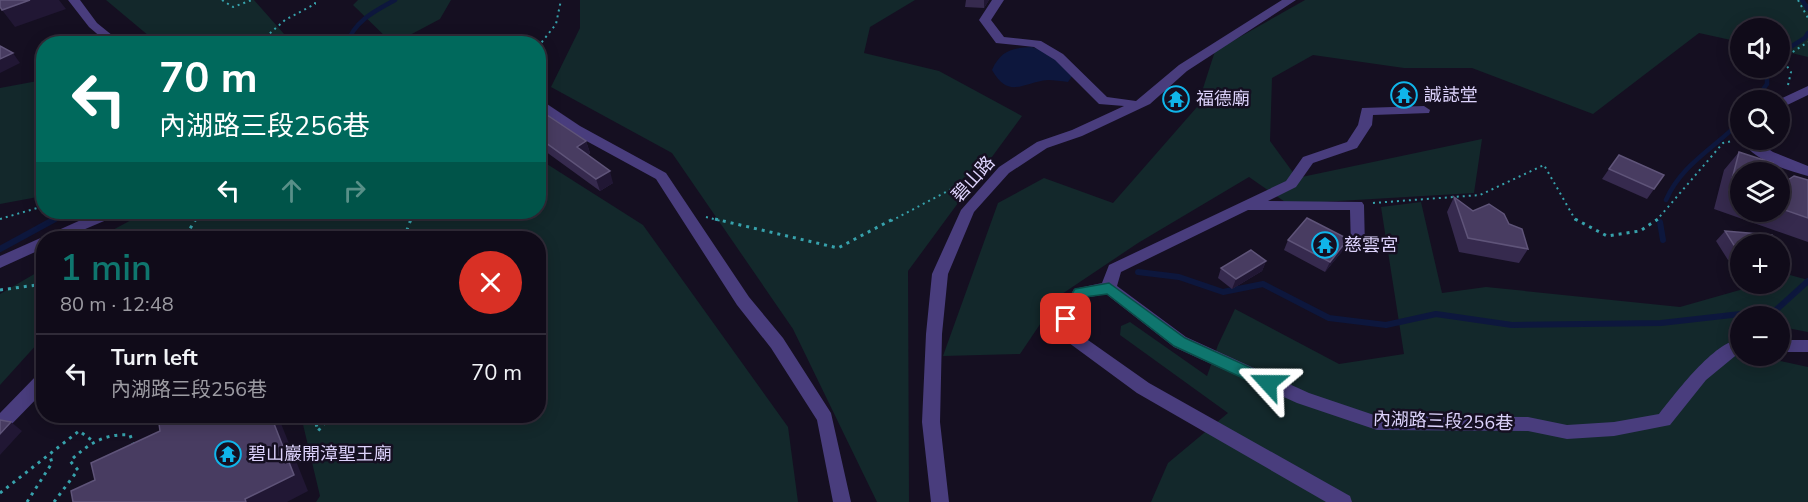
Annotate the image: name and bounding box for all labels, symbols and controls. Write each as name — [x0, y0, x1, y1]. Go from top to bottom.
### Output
map controls — [1730, 18, 1790, 366]
button: sound — [1730, 18, 1790, 78]
text: 70 m — [159, 50, 258, 107]
icon: left — [60, 60, 138, 138]
temple icon: 誠誌堂 — [1389, 80, 1419, 110]
place label: 誠誌堂 — [1424, 83, 1478, 107]
temple icon: 福德廟 — [1161, 84, 1191, 114]
place label: 福德廟 — [1196, 87, 1250, 111]
button: search — [1730, 90, 1790, 150]
text: 內湖路三段256巷 — [159, 108, 370, 145]
street label: 碧山路 — [946, 151, 1000, 207]
button: layers — [1730, 162, 1790, 222]
icon: left — [212, 174, 245, 207]
icon: ahead — [275, 174, 308, 207]
icon: right — [338, 174, 371, 207]
temple icon: 慈雲宮 — [1310, 230, 1340, 260]
place label: 慈雲宮 — [1344, 233, 1398, 257]
button: + — [1730, 234, 1790, 294]
text: 1 min — [60, 244, 152, 293]
button: close — [459, 251, 522, 314]
text: 80 m · 12:48 — [60, 291, 174, 318]
pin — [1040, 293, 1091, 344]
icon: arrive — [1049, 302, 1082, 335]
button: − — [1730, 306, 1790, 366]
text: Turn left — [111, 343, 198, 373]
position arrow — [1236, 351, 1300, 415]
icon: left — [60, 357, 93, 390]
text: 70 m — [471, 358, 522, 388]
text: 內湖路三段256巷 — [111, 376, 267, 403]
street label: 內湖路三段256巷 — [1372, 407, 1514, 435]
temple icon: 碧山巖開漳聖王廟 — [213, 439, 243, 469]
place label: 碧山巖開漳聖王廟 — [248, 442, 392, 466]

